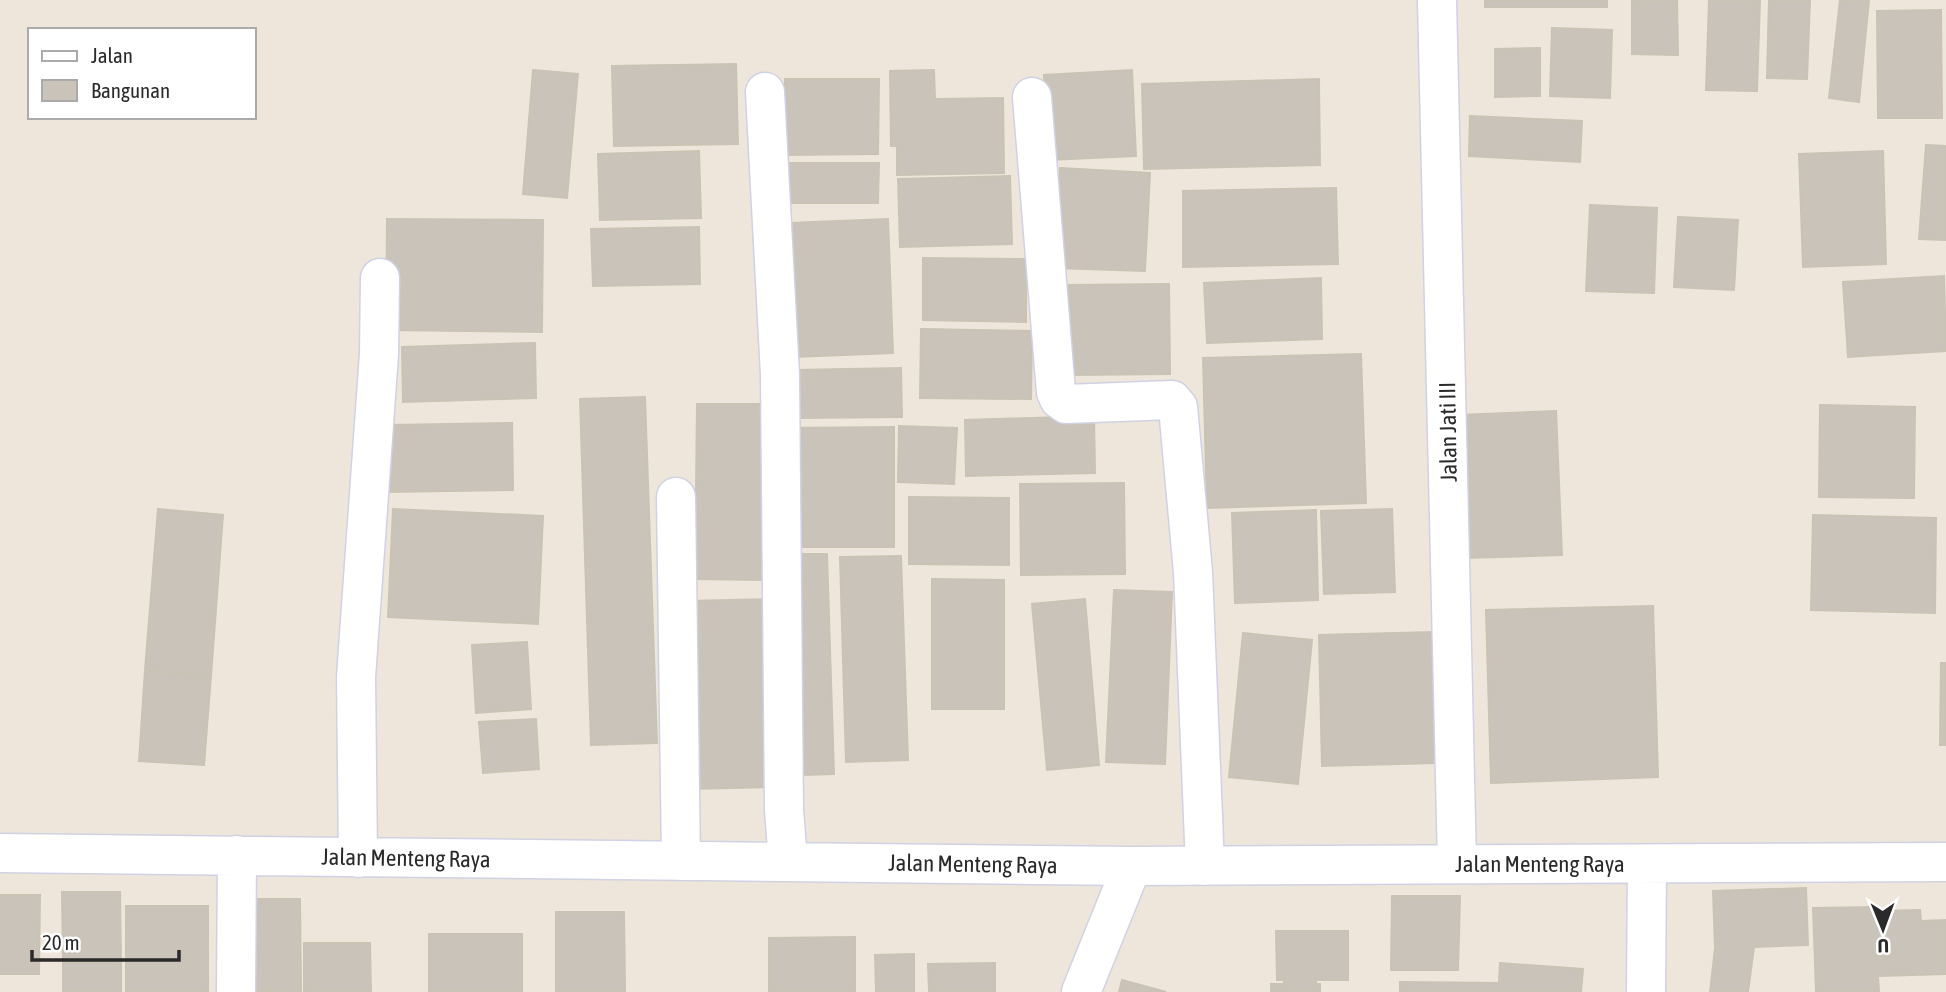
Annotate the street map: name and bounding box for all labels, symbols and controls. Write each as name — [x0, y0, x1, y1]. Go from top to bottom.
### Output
legend — [28, 28, 256, 119]
text: Jalan — [91, 43, 133, 67]
text: Bangunan — [91, 78, 170, 102]
street label: Jalan Jati III — [1434, 382, 1462, 482]
street label: Jalan Menteng Raya — [321, 844, 491, 872]
street label: Jalan Menteng Raya — [888, 850, 1058, 878]
street label: Jalan Menteng Raya — [1455, 851, 1625, 877]
north arrow — [1848, 894, 1918, 964]
scale bar — [32, 918, 178, 962]
text: 20 m — [42, 930, 80, 954]
text: U — [1877, 935, 1889, 957]

